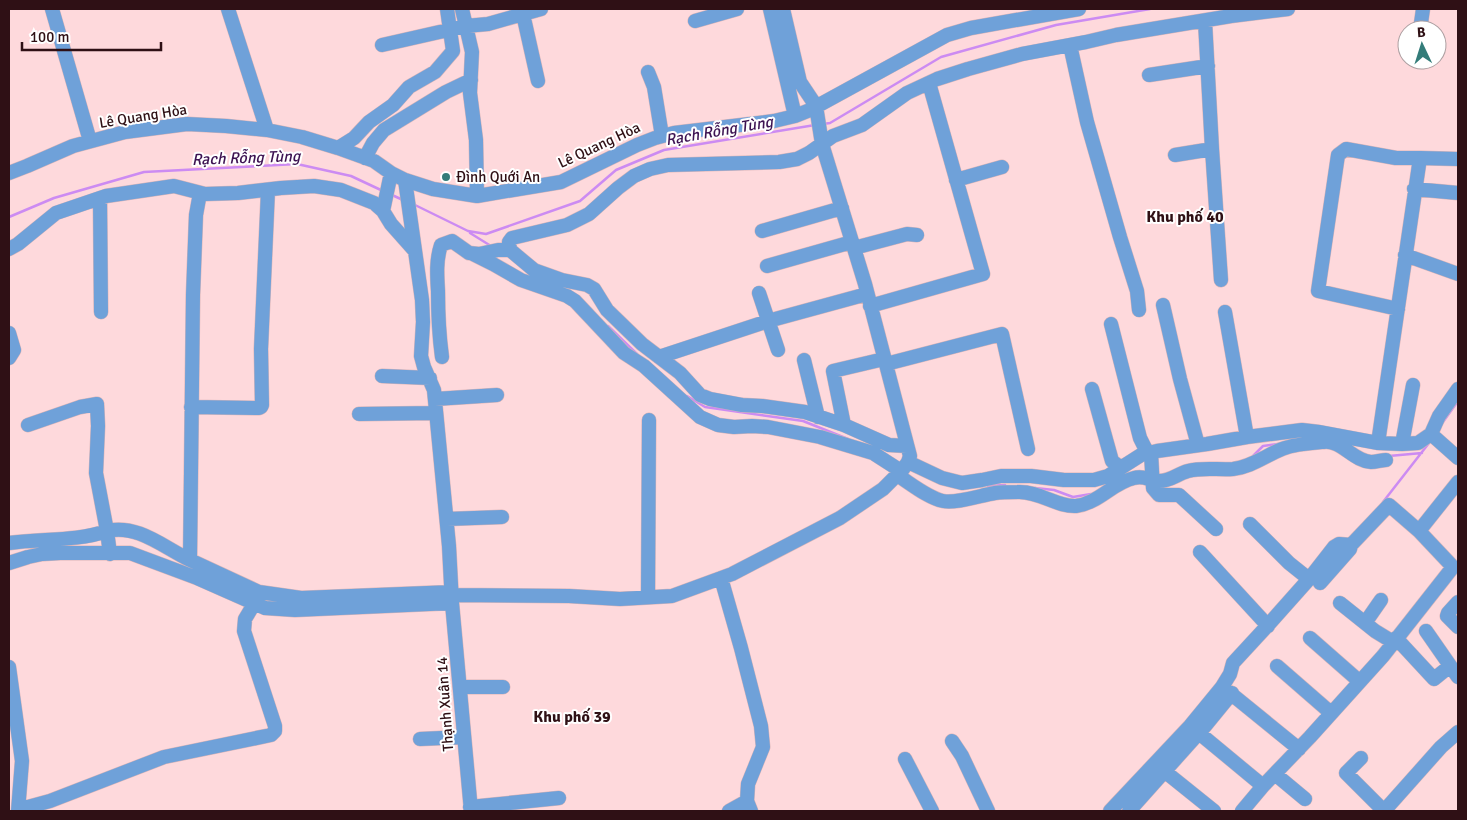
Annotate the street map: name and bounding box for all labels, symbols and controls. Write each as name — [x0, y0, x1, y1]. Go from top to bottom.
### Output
scale bar — [22, 20, 161, 52]
north arrow — [1397, 20, 1447, 70]
text: B — [1416, 24, 1426, 41]
text: 100 m — [30, 28, 70, 46]
street label: Lê Quang Hòa — [98, 100, 188, 132]
water label: Rạch Rỗng Tùng — [664, 111, 776, 150]
street label: Lê Quang Hòa — [555, 118, 643, 172]
water label: Rạch Rỗng Tùng — [191, 146, 302, 170]
place label: Đình Quới An — [456, 168, 540, 186]
marker: Đình Quới An — [440, 171, 452, 183]
district label: Khu phố 40 — [1146, 207, 1224, 227]
street label: Thạnh Xuân 14 — [433, 656, 457, 752]
district label: Khu phố 39 — [533, 707, 611, 727]

